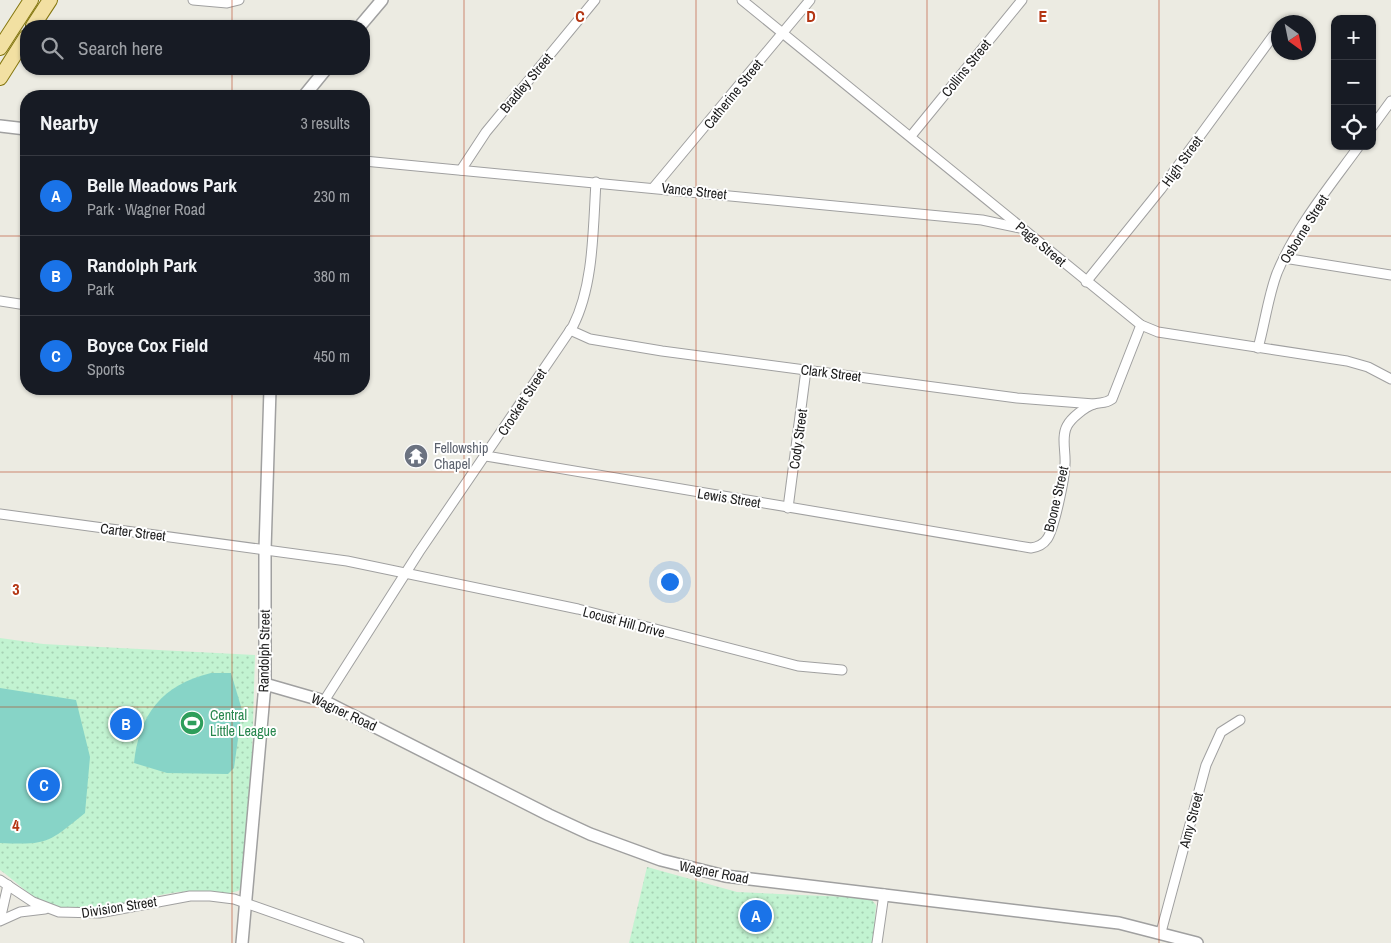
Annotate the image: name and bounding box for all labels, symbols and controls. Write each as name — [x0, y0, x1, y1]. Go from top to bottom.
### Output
text: C — [575, 5, 585, 27]
text: D — [806, 5, 816, 27]
text: E — [1039, 5, 1048, 27]
north arrow — [1271, 15, 1316, 60]
map controls — [1331, 15, 1376, 150]
button: + — [1331, 15, 1376, 60]
search box — [20, 20, 370, 75]
icon: search — [38, 34, 66, 62]
text: Search here — [78, 35, 163, 61]
street label: Collins Street — [937, 36, 995, 100]
street label: Bradley Street — [496, 49, 556, 117]
street label: Catherine Street — [699, 56, 767, 132]
button: − — [1331, 60, 1376, 105]
button: locate — [1331, 105, 1376, 150]
text: Nearby — [40, 108, 98, 137]
text: 3 results — [300, 112, 350, 134]
street label: High Street — [1158, 132, 1206, 190]
text: Belle Meadows Park — [87, 172, 237, 198]
street label: Vance Street — [660, 179, 728, 203]
text: A — [51, 185, 61, 207]
text: 230 m — [314, 185, 350, 207]
street label: Osborne Street — [1276, 191, 1332, 267]
text: Park · Wagner Road — [87, 198, 205, 220]
street label: Page Street — [1012, 218, 1070, 270]
text: Randolph Park — [87, 252, 197, 278]
text: B — [51, 265, 61, 287]
text: 380 m — [314, 265, 350, 287]
text: Park — [87, 278, 114, 300]
text: Boyce Cox Field — [87, 332, 208, 358]
text: C — [51, 345, 61, 367]
text: 450 m — [314, 345, 350, 367]
text: Sports — [87, 358, 125, 380]
street label: Clark Street — [800, 360, 862, 386]
street label: Crockett Street — [494, 365, 550, 439]
street label: Cody Street — [785, 408, 811, 470]
place label: Fellowship Chapel — [434, 439, 488, 473]
temple icon: Fellowship Chapel — [403, 443, 429, 469]
street label: Boone Street — [1040, 464, 1072, 534]
street label: Lewis Street — [696, 484, 762, 512]
street label: Carter Street — [99, 519, 167, 545]
your location — [657, 569, 683, 595]
text: 3 — [12, 578, 20, 600]
street label: Locust Hill Drive — [581, 602, 667, 642]
street label: Randolph Street — [254, 609, 274, 693]
street label: Wagner Road — [308, 689, 380, 735]
pin: B — [110, 705, 142, 743]
place label: Central Little League — [210, 706, 276, 740]
sports icon: Central Little League — [179, 710, 205, 736]
pin: C — [28, 766, 60, 804]
street label: Amy Street — [1175, 790, 1207, 851]
text: 4 — [12, 814, 20, 836]
street label: Wagner Road — [678, 856, 750, 888]
street label: Division Street — [80, 892, 158, 922]
pin: A — [740, 897, 772, 935]

